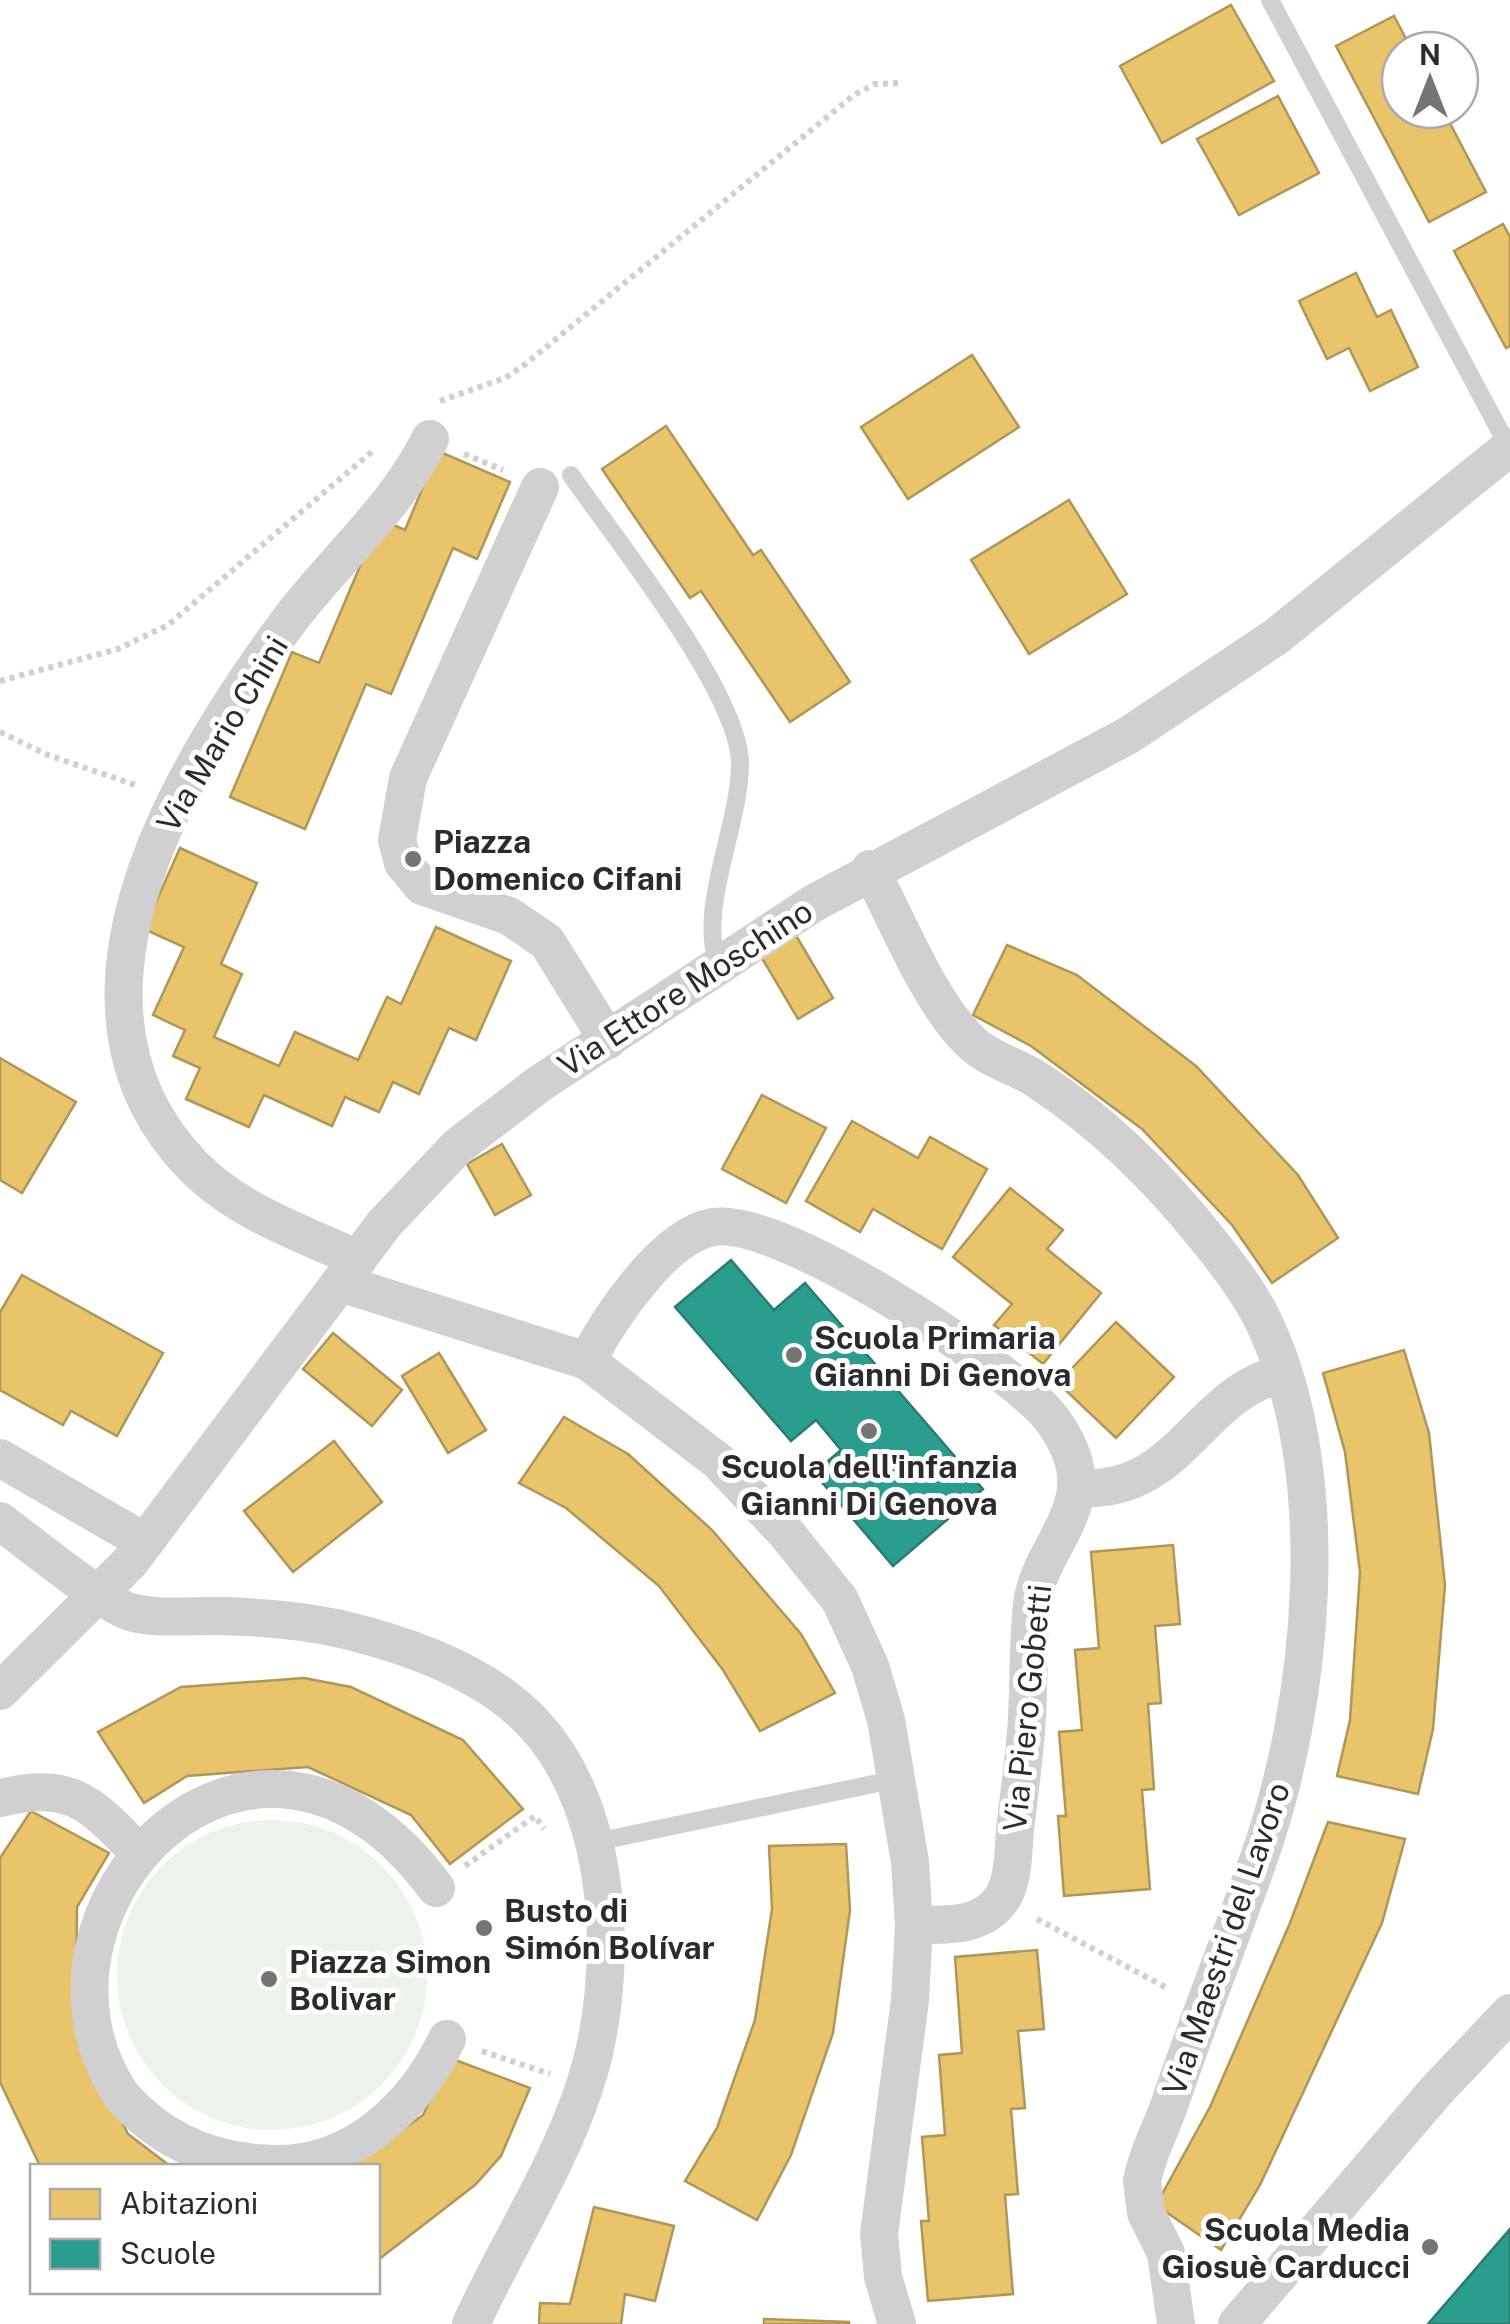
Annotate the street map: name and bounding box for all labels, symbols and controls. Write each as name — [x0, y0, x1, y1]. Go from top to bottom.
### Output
north arrow — [1380, 30, 1480, 130]
text: N — [1419, 38, 1441, 71]
street label: Via Mario Chini — [149, 629, 295, 839]
place label: Piazza Domenico Cifani — [433, 823, 682, 897]
marker: Piazza Domenico Cifani — [402, 848, 424, 870]
street label: Via Ettore Moschino — [551, 892, 819, 1084]
place label: Scuola Primaria Gianni Di Genova — [814, 1319, 1071, 1393]
marker: Scuola Primaria Gianni Di Genova — [783, 1344, 805, 1366]
marker: Scuola dell'infanzia Gianni Di Genova — [858, 1420, 880, 1442]
place label: Scuola dell'infanzia Gianni Di Genova — [720, 1448, 1018, 1522]
street label: Via Piero Gobetti — [996, 1582, 1058, 1834]
street label: Via Maestri del Lavoro — [1155, 1777, 1297, 2101]
place label: Busto di Simón Bolívar — [504, 1892, 715, 1966]
marker: Busto di Simón Bolívar — [473, 1917, 495, 1939]
place label: Piazza Simon Bolivar — [289, 1943, 491, 2017]
marker: Piazza Simon Bolivar — [258, 1968, 280, 1990]
legend — [30, 2164, 380, 2294]
text: Abitazioni — [120, 2185, 258, 2221]
place label: Scuola Media Giosuè Carducci — [1162, 2211, 1410, 2285]
text: Scuole — [120, 2235, 216, 2271]
marker: Scuola Media Giosuè Carducci — [1419, 2236, 1441, 2258]

